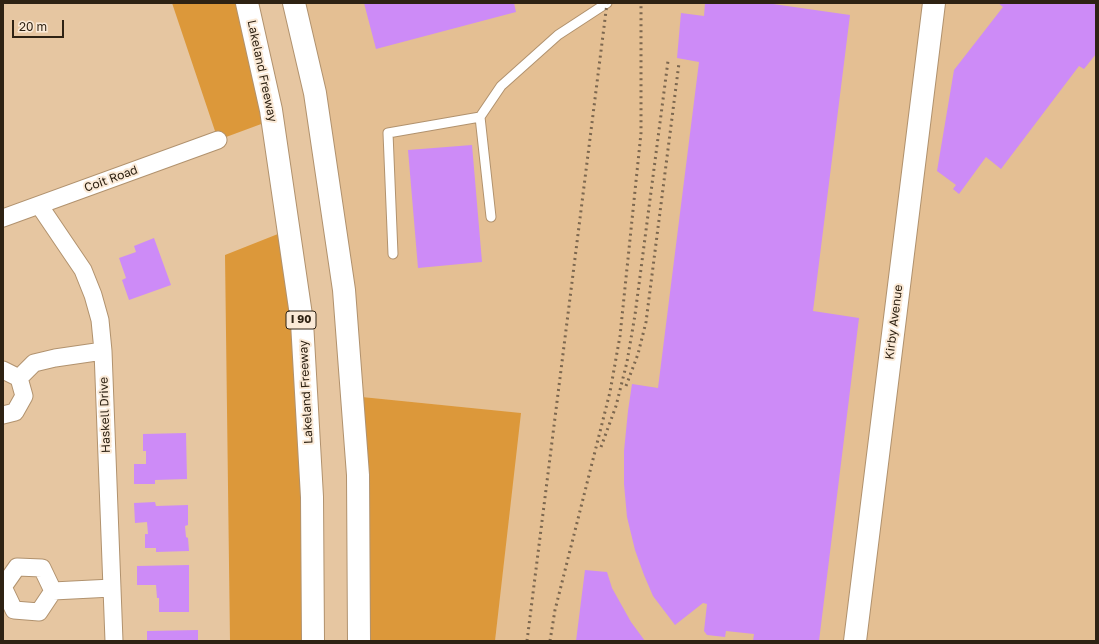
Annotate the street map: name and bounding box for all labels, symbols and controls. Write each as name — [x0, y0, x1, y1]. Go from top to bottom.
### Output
scale bar — [14, 12, 66, 38]
text: 20 m — [19, 19, 47, 34]
street label: Lakeland Freeway — [244, 19, 280, 123]
street label: Coit Road — [82, 163, 140, 195]
street label: Kirby Avenue — [882, 284, 906, 360]
road number: I 90 — [286, 311, 316, 329]
street label: Lakeland Freeway — [296, 340, 316, 444]
street label: Haskell Drive — [96, 377, 114, 453]

